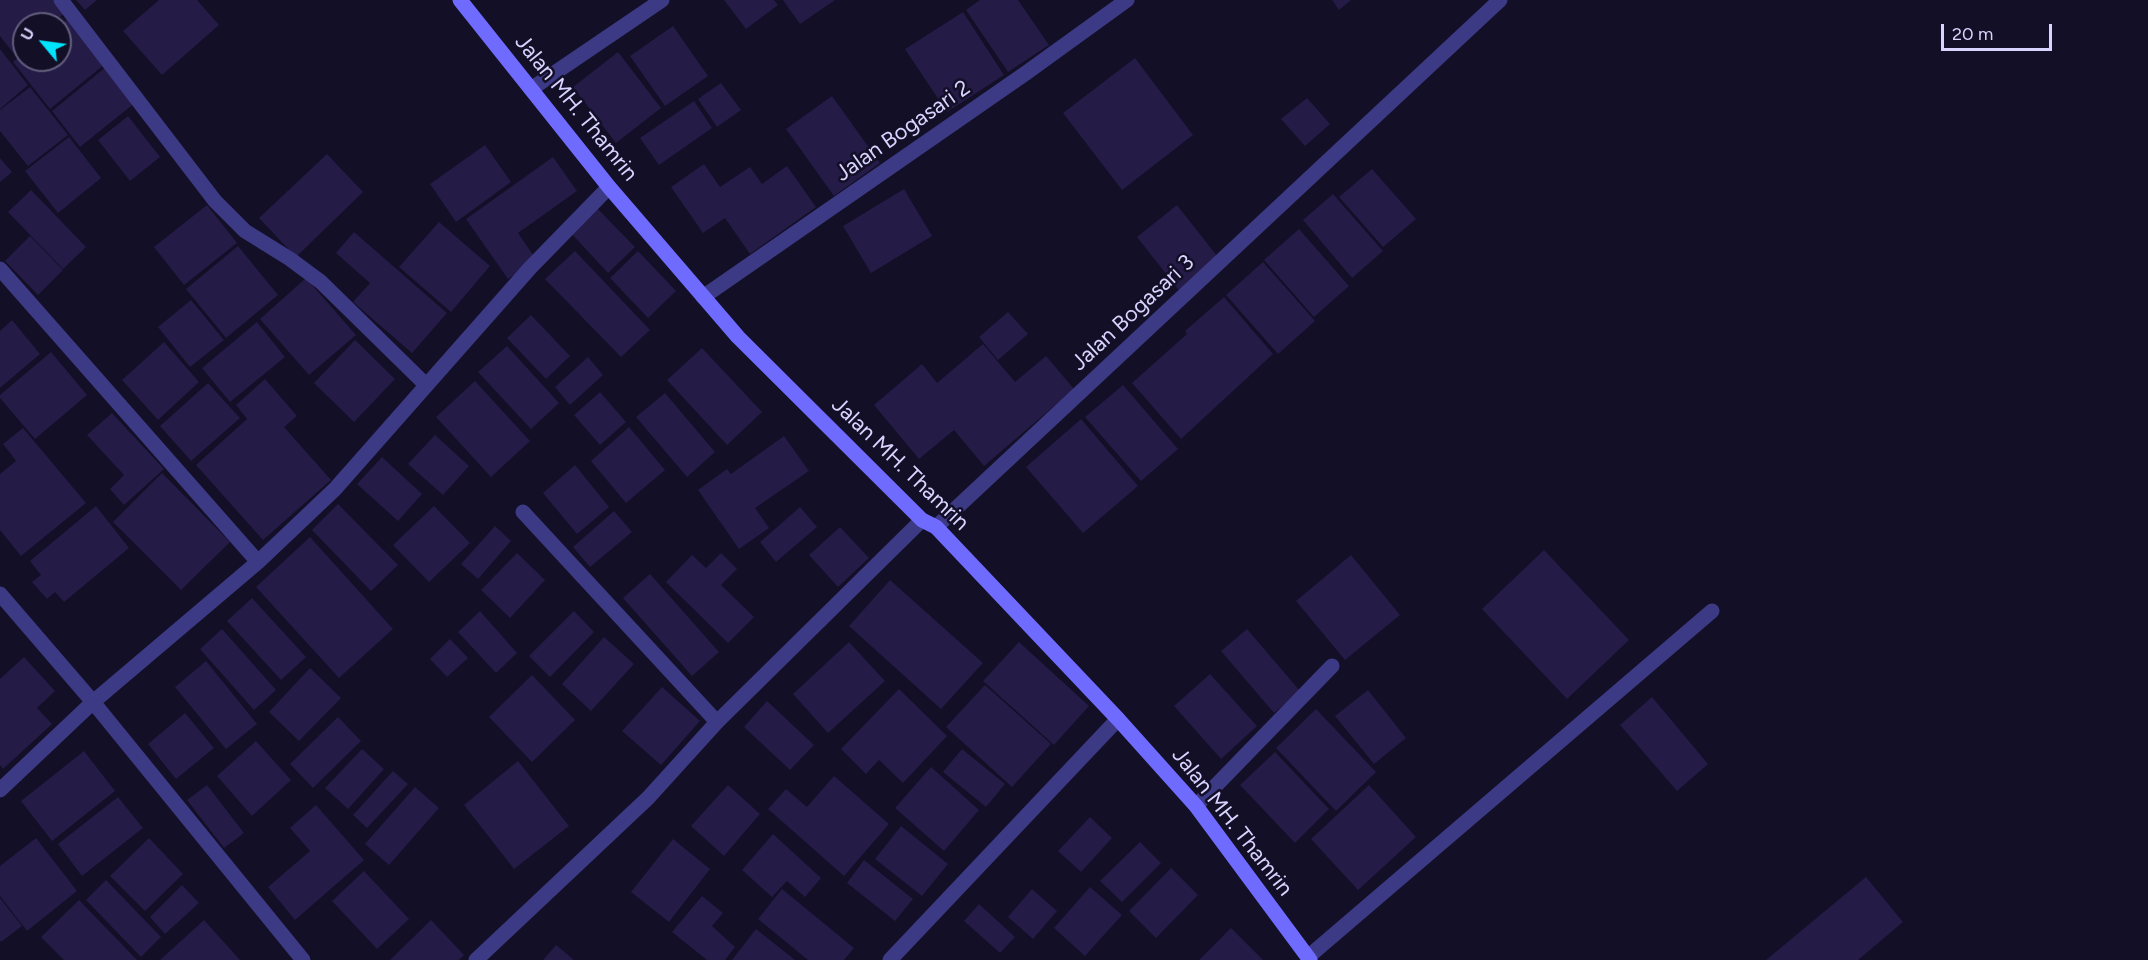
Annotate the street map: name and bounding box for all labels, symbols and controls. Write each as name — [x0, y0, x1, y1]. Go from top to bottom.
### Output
north arrow — [12, 12, 72, 72]
scale bar — [1944, 12, 2055, 50]
text: 20 m — [1952, 23, 1993, 45]
text: U — [17, 24, 39, 44]
street label: Jalan MH. Thamrin — [509, 30, 643, 186]
street label: Jalan Bogasari 2 — [831, 75, 975, 187]
street label: Jalan Bogasari 3 — [1066, 249, 1200, 377]
street label: Jalan MH. Thamrin — [826, 392, 974, 536]
street label: Jalan MH. Thamrin — [1166, 743, 1298, 901]

